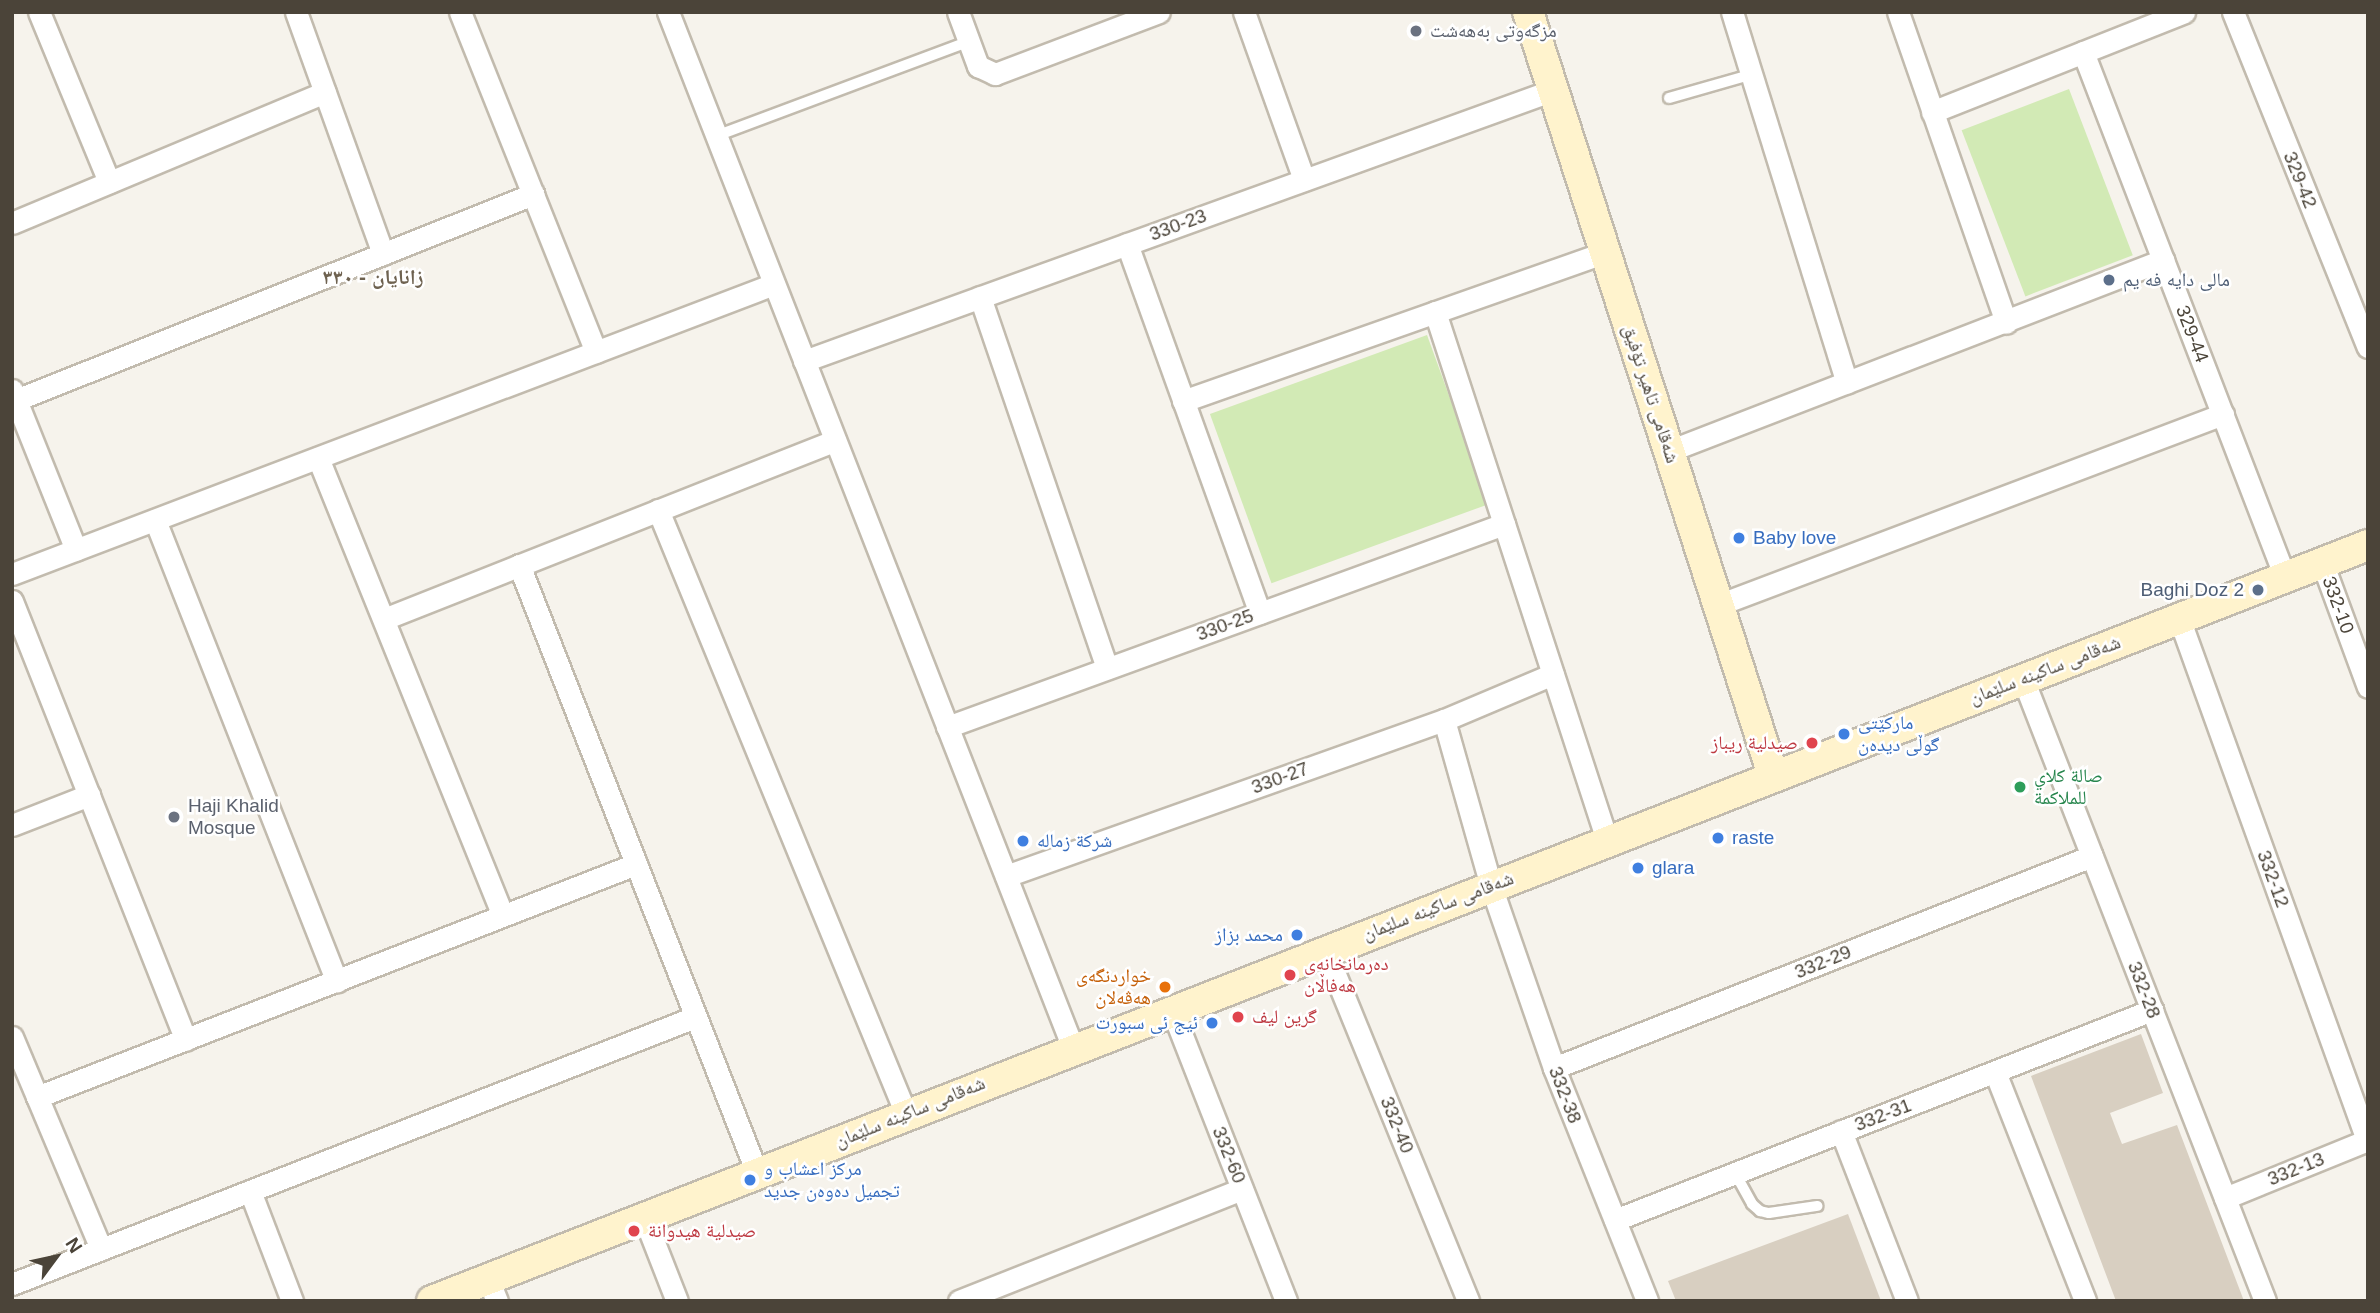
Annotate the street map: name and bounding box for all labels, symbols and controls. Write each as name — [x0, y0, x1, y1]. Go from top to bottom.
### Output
place label: مزگەوتی بەهەشت — [1430, 20, 1557, 42]
marker: مزگەوتی بەهەشت — [1408, 23, 1424, 39]
street label: 329-42 — [2278, 148, 2322, 212]
street label: 330-23 — [1146, 204, 1210, 246]
district label: زانایان - ٣٣٠ — [322, 264, 424, 290]
place label: مالى دايه فه يم — [2123, 269, 2230, 291]
marker: مالى دايه فه يم — [2101, 272, 2117, 288]
street label: 329-44 — [2171, 302, 2213, 366]
street label: شەقامی تاهیر تۆفیق — [1618, 322, 1684, 466]
place label: Baby love — [1753, 527, 1836, 549]
marker: Baby love — [1731, 530, 1747, 546]
street label: 332-10 — [2317, 573, 2359, 637]
place label: Baghi Doz 2 — [2140, 579, 2244, 601]
marker: Baghi Doz 2 — [2250, 582, 2266, 598]
street label: 330-25 — [1193, 604, 1257, 646]
street label: شەقامی ساکینە سلێمان — [1966, 631, 2124, 709]
place label: مارکێتی گوڵی دیدەن — [1858, 712, 1939, 756]
marker: مارکێتی گوڵی دیدەن — [1836, 726, 1852, 742]
place label: صيدلية ريباز — [1711, 732, 1798, 754]
marker: صيدلية ريباز — [1804, 735, 1820, 751]
street label: 330-27 — [1248, 757, 1312, 799]
place label: صالة كلاي للملاكمة — [2034, 765, 2103, 809]
marker: صالة كلاي للملاكمة — [2012, 779, 2028, 795]
place label: Haji Khalid Mosque — [188, 795, 279, 839]
marker: Haji Khalid Mosque — [166, 809, 182, 825]
place label: raste — [1732, 827, 1774, 849]
place label: شركة زماله — [1037, 830, 1112, 852]
marker: raste — [1710, 830, 1726, 846]
marker: شركة زماله — [1015, 833, 1031, 849]
street label: 332-12 — [2252, 847, 2294, 911]
place label: glara — [1652, 857, 1694, 879]
marker: glara — [1630, 860, 1646, 876]
street label: شەقامی ساکینە سلێمان — [1359, 867, 1517, 945]
place label: محمد بزاز — [1215, 924, 1283, 946]
marker: محمد بزاز — [1289, 927, 1305, 943]
street label: 332-29 — [1791, 940, 1855, 984]
place label: دەرمانخانەی هەفاڵان — [1304, 953, 1389, 997]
street label: 332-28 — [2123, 958, 2165, 1022]
place label: خواردنگەی هەڤەلان — [1076, 965, 1151, 1009]
marker: دەرمانخانەی هەفاڵان — [1282, 967, 1298, 983]
marker: خواردنگەی هەڤەلان — [1157, 979, 1173, 995]
place label: گرین لیف — [1252, 1006, 1317, 1028]
marker: گرین لیف — [1230, 1009, 1246, 1025]
place label: ئیج ئی سبورت — [1096, 1012, 1198, 1034]
marker: ئیج ئی سبورت — [1204, 1015, 1220, 1031]
street label: 332-38 — [1544, 1063, 1586, 1127]
street label: شەقامی ساکینە سلێمان — [832, 1071, 988, 1153]
street label: 332-40 — [1375, 1093, 1419, 1157]
street label: 332-31 — [1851, 1094, 1915, 1136]
street label: 332-60 — [1207, 1123, 1251, 1187]
street label: 332-13 — [2264, 1147, 2328, 1191]
place label: مرکز اعشاب و تجمیل دەوەن جدید — [764, 1158, 900, 1202]
marker: مرکز اعشاب و تجمیل دەوەن جدید — [742, 1172, 758, 1188]
place label: صيدلية هيدوانة — [648, 1220, 756, 1242]
north arrow — [21, 1222, 91, 1292]
marker: صيدلية هيدوانة — [626, 1223, 642, 1239]
text: N — [61, 1234, 87, 1257]

